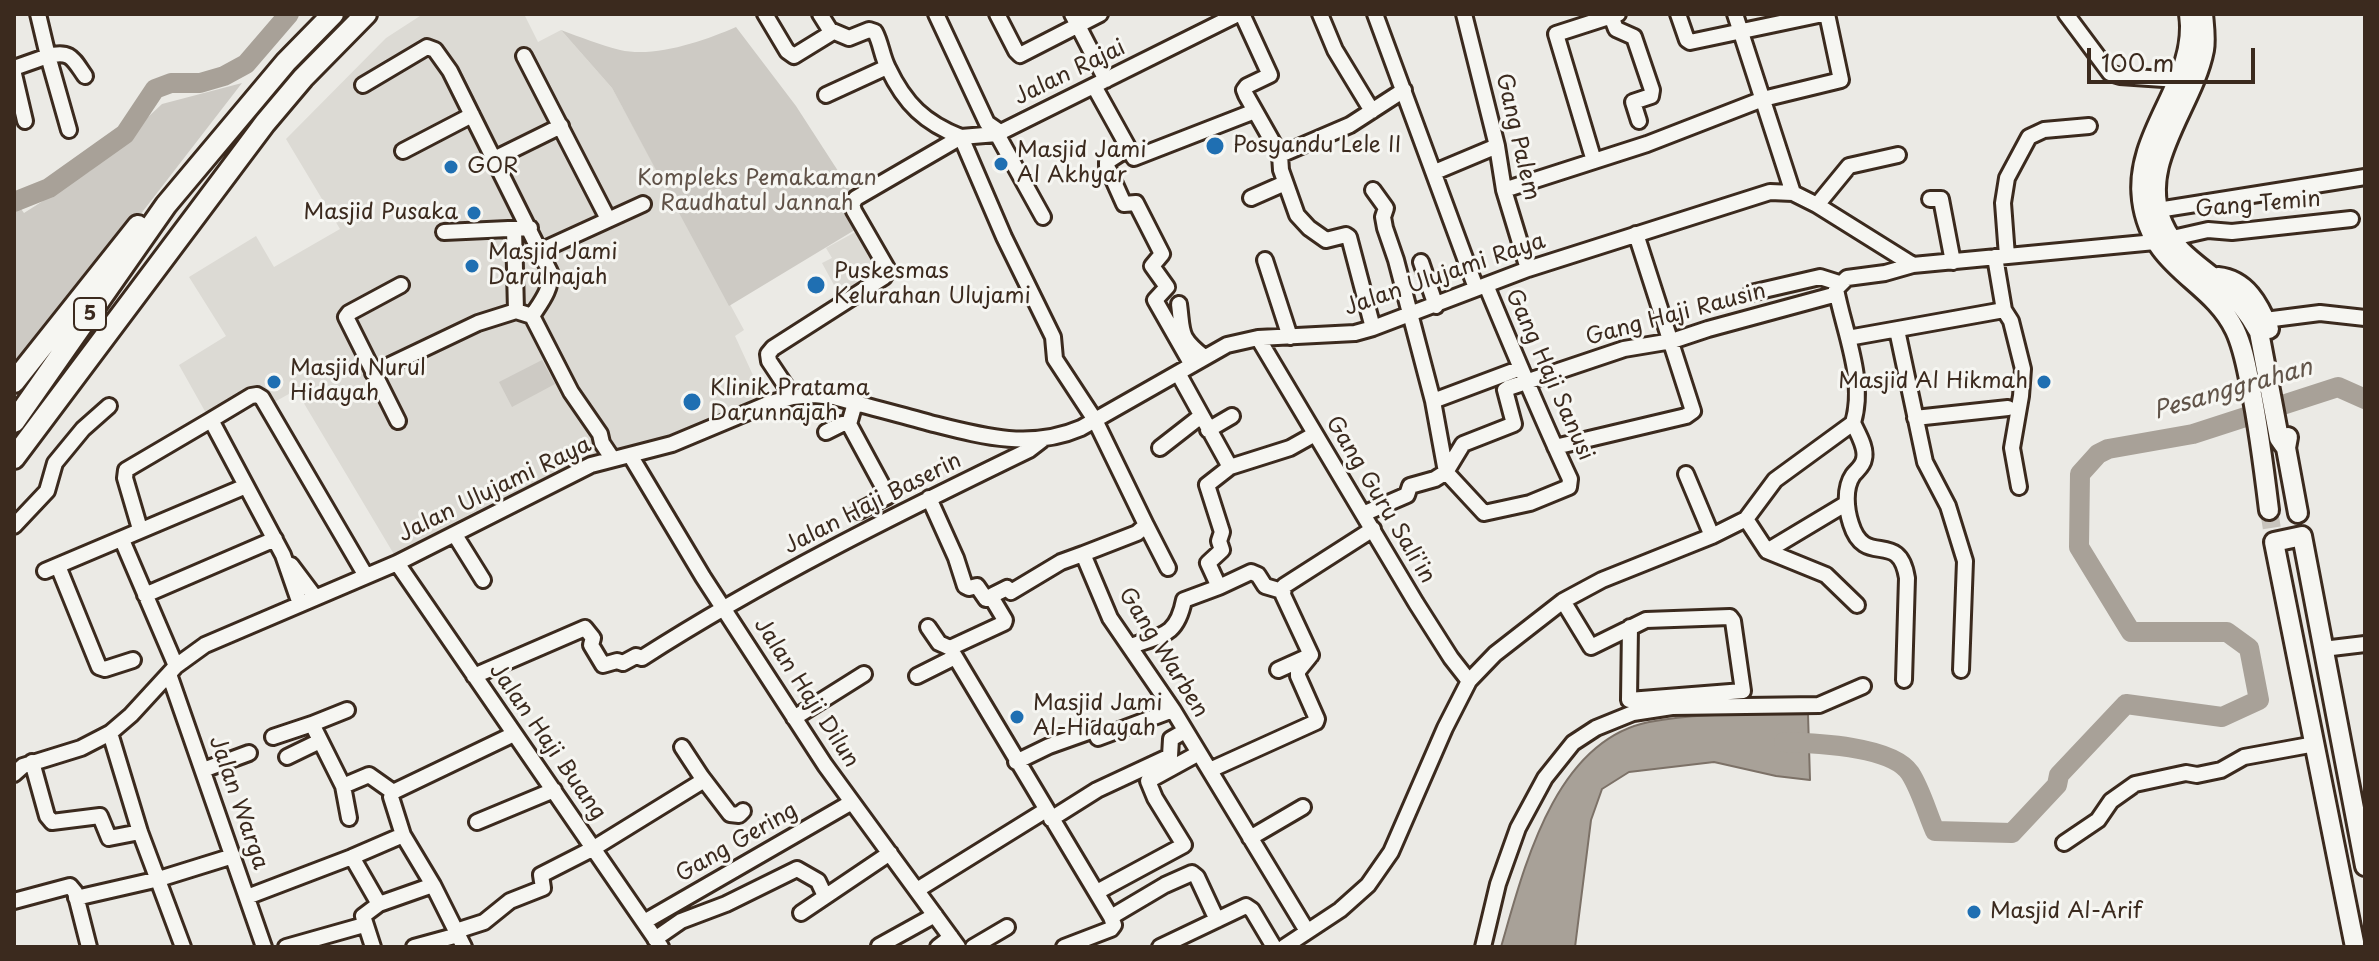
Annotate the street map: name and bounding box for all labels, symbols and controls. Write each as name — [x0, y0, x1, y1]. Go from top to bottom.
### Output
scale bar — [2091, 32, 2259, 82]
street label: Jalan Rajai — [1010, 35, 1130, 111]
text: 100 m — [2101, 44, 2174, 80]
street label: Gang Palem — [1490, 71, 1544, 203]
place label: Posyandu Lele II — [1233, 133, 1402, 159]
marker: Posyandu Lele II — [1204, 135, 1226, 157]
place label: Masjid Jami Al Akhyar — [1017, 138, 1147, 190]
place label: GOR — [467, 154, 518, 180]
marker: Masjid Jami Al Akhyar — [992, 155, 1010, 173]
marker: GOR — [442, 158, 460, 176]
park label: Kompleks Pemakaman Raudhatul Jannah — [637, 166, 877, 218]
street label: Gang Temin — [2194, 186, 2322, 224]
place label: Masjid Pusaka — [304, 200, 458, 226]
marker: Masjid Pusaka — [465, 204, 483, 222]
street label: Jalan Ulujami Raya — [1341, 228, 1549, 322]
place label: Masjid Jami Darulnajah — [488, 240, 618, 292]
marker: Masjid Jami Darulnajah — [463, 257, 481, 275]
place label: Puskesmas Kelurahan Ulujami — [834, 259, 1031, 310]
marker: Puskesmas Kelurahan Ulujami — [805, 274, 827, 296]
street label: Gang Haji Rausin — [1583, 278, 1769, 352]
street label: Gang Haji Sanusi — [1499, 285, 1599, 465]
road number: 5 — [74, 298, 106, 330]
water label: Pesanggrahan — [2150, 354, 2316, 426]
place label: Masjid Nurul Hidayah — [290, 356, 426, 408]
place label: Masjid Al Hikmah — [1838, 369, 2028, 395]
marker: Masjid Nurul Hidayah — [265, 373, 283, 391]
marker: Masjid Al Hikmah — [2035, 373, 2053, 391]
place label: Klinik Pratama Darunnajah — [710, 376, 870, 428]
marker: Klinik Pratama Darunnajah — [681, 391, 703, 413]
street label: Gang Guru Sali'in — [1320, 412, 1440, 588]
street label: Jalan Ulujami Raya — [394, 432, 596, 548]
street label: Jalan Haji Baserin — [780, 448, 966, 560]
street label: Gang Warben — [1113, 583, 1213, 723]
street label: Jalan Haji Dilun — [748, 613, 864, 773]
street label: Jalan Haji Buang — [483, 659, 611, 825]
place label: Masjid Jami Al-Hidayah — [1033, 691, 1163, 742]
marker: Masjid Jami Al-Hidayah — [1008, 708, 1026, 726]
street label: Jalan Warga — [203, 733, 273, 873]
street label: Gang Gering — [672, 798, 802, 888]
place label: Masjid Al-Arif — [1990, 899, 2142, 925]
marker: Masjid Al-Arif — [1965, 903, 1983, 921]

